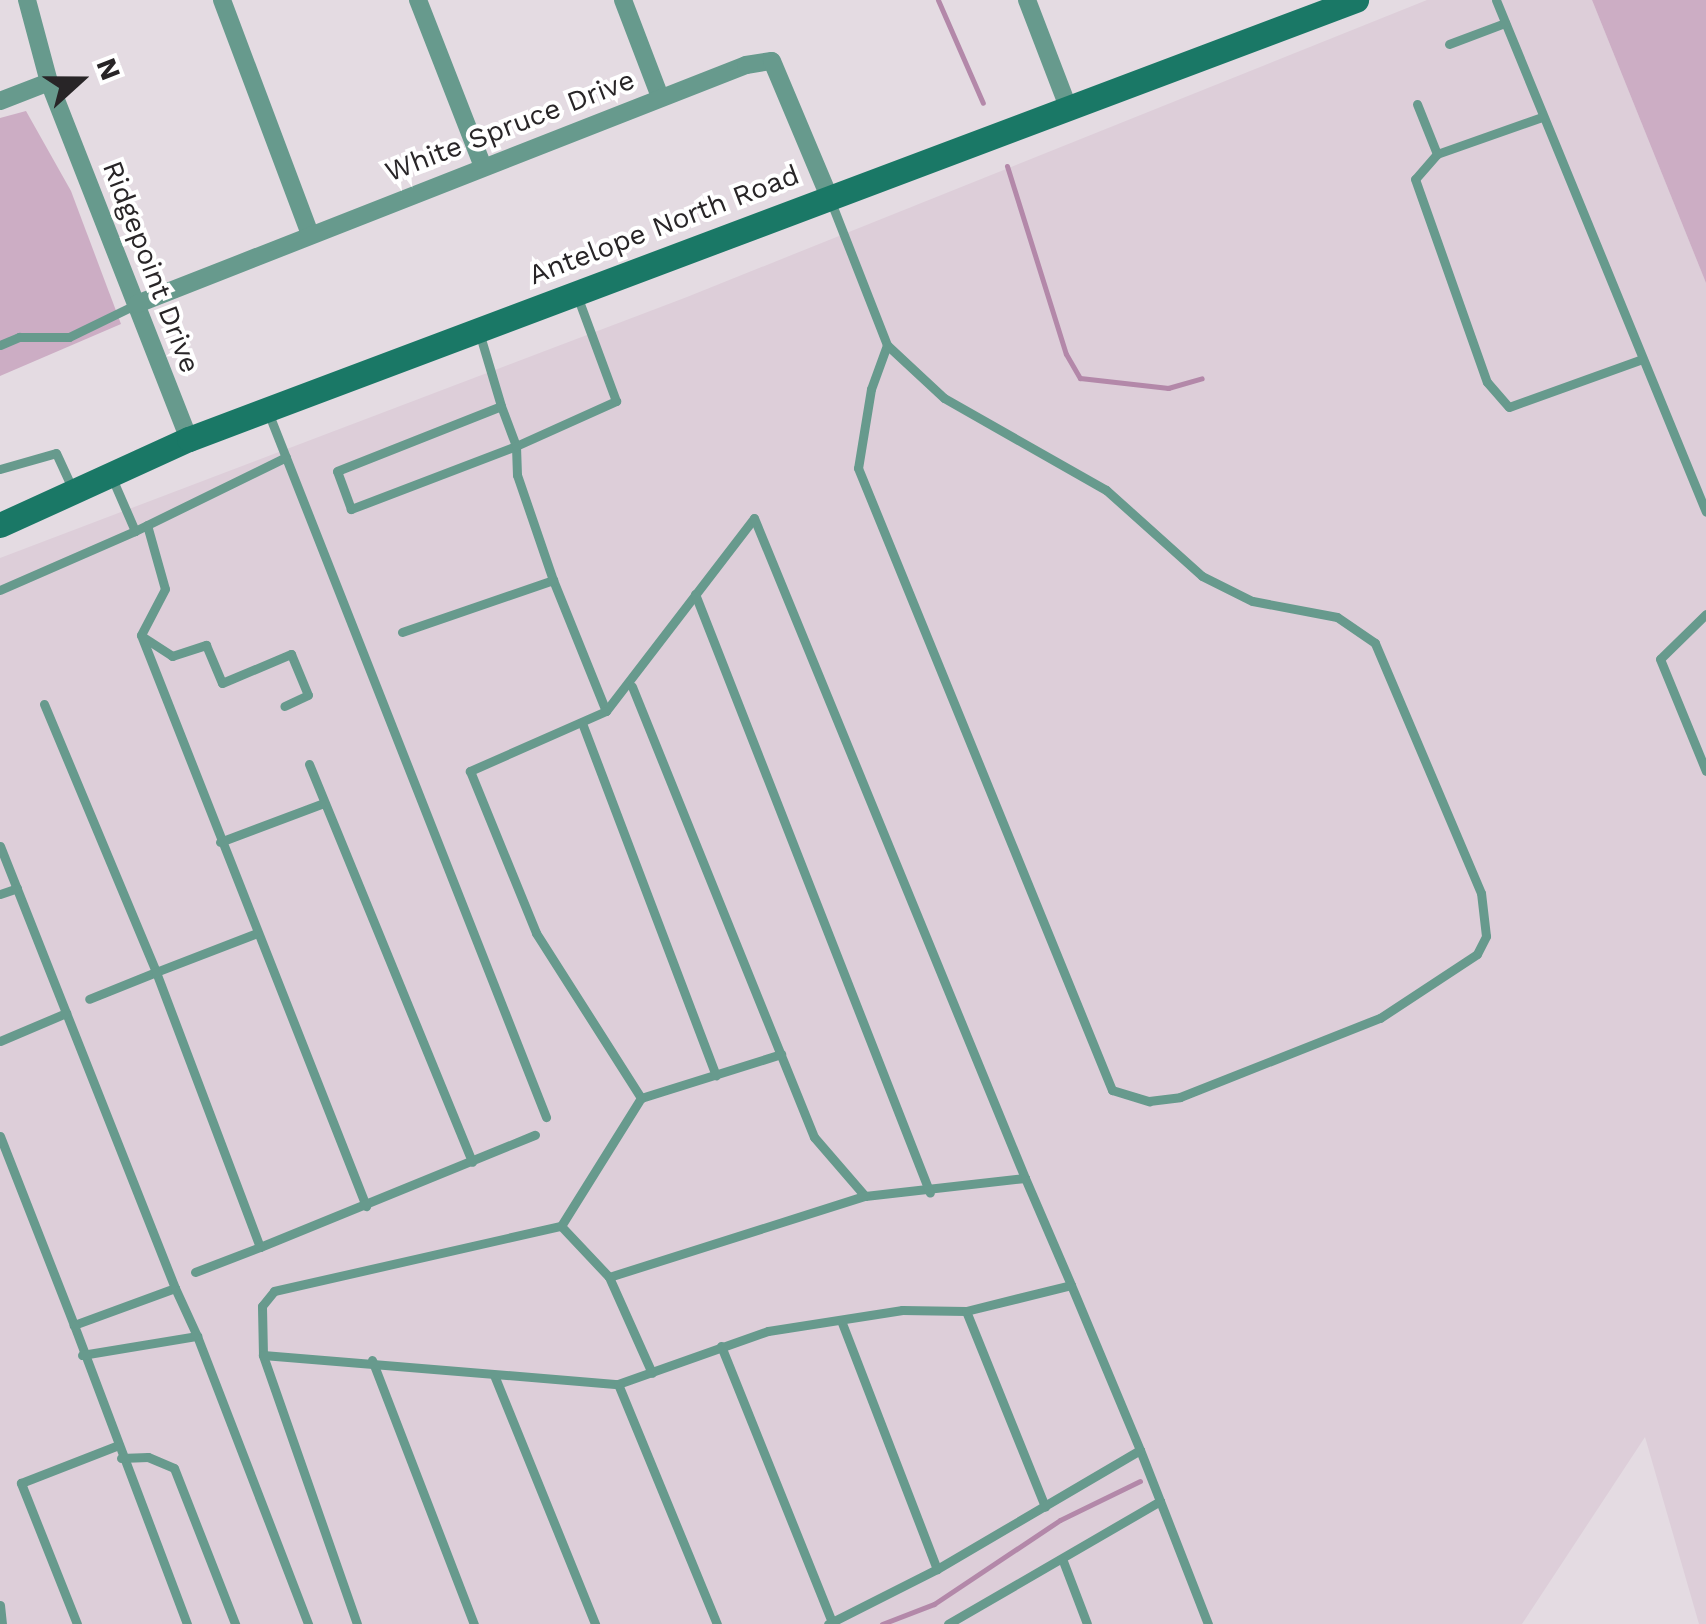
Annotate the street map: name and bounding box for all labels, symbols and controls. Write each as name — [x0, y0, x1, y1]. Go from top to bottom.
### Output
north arrow — [30, 30, 130, 130]
text: N — [89, 53, 128, 85]
street label: White Spruce Drive — [381, 63, 639, 189]
street label: Ridgepoint Drive — [95, 156, 207, 378]
street label: Antelope North Road — [524, 158, 804, 292]

